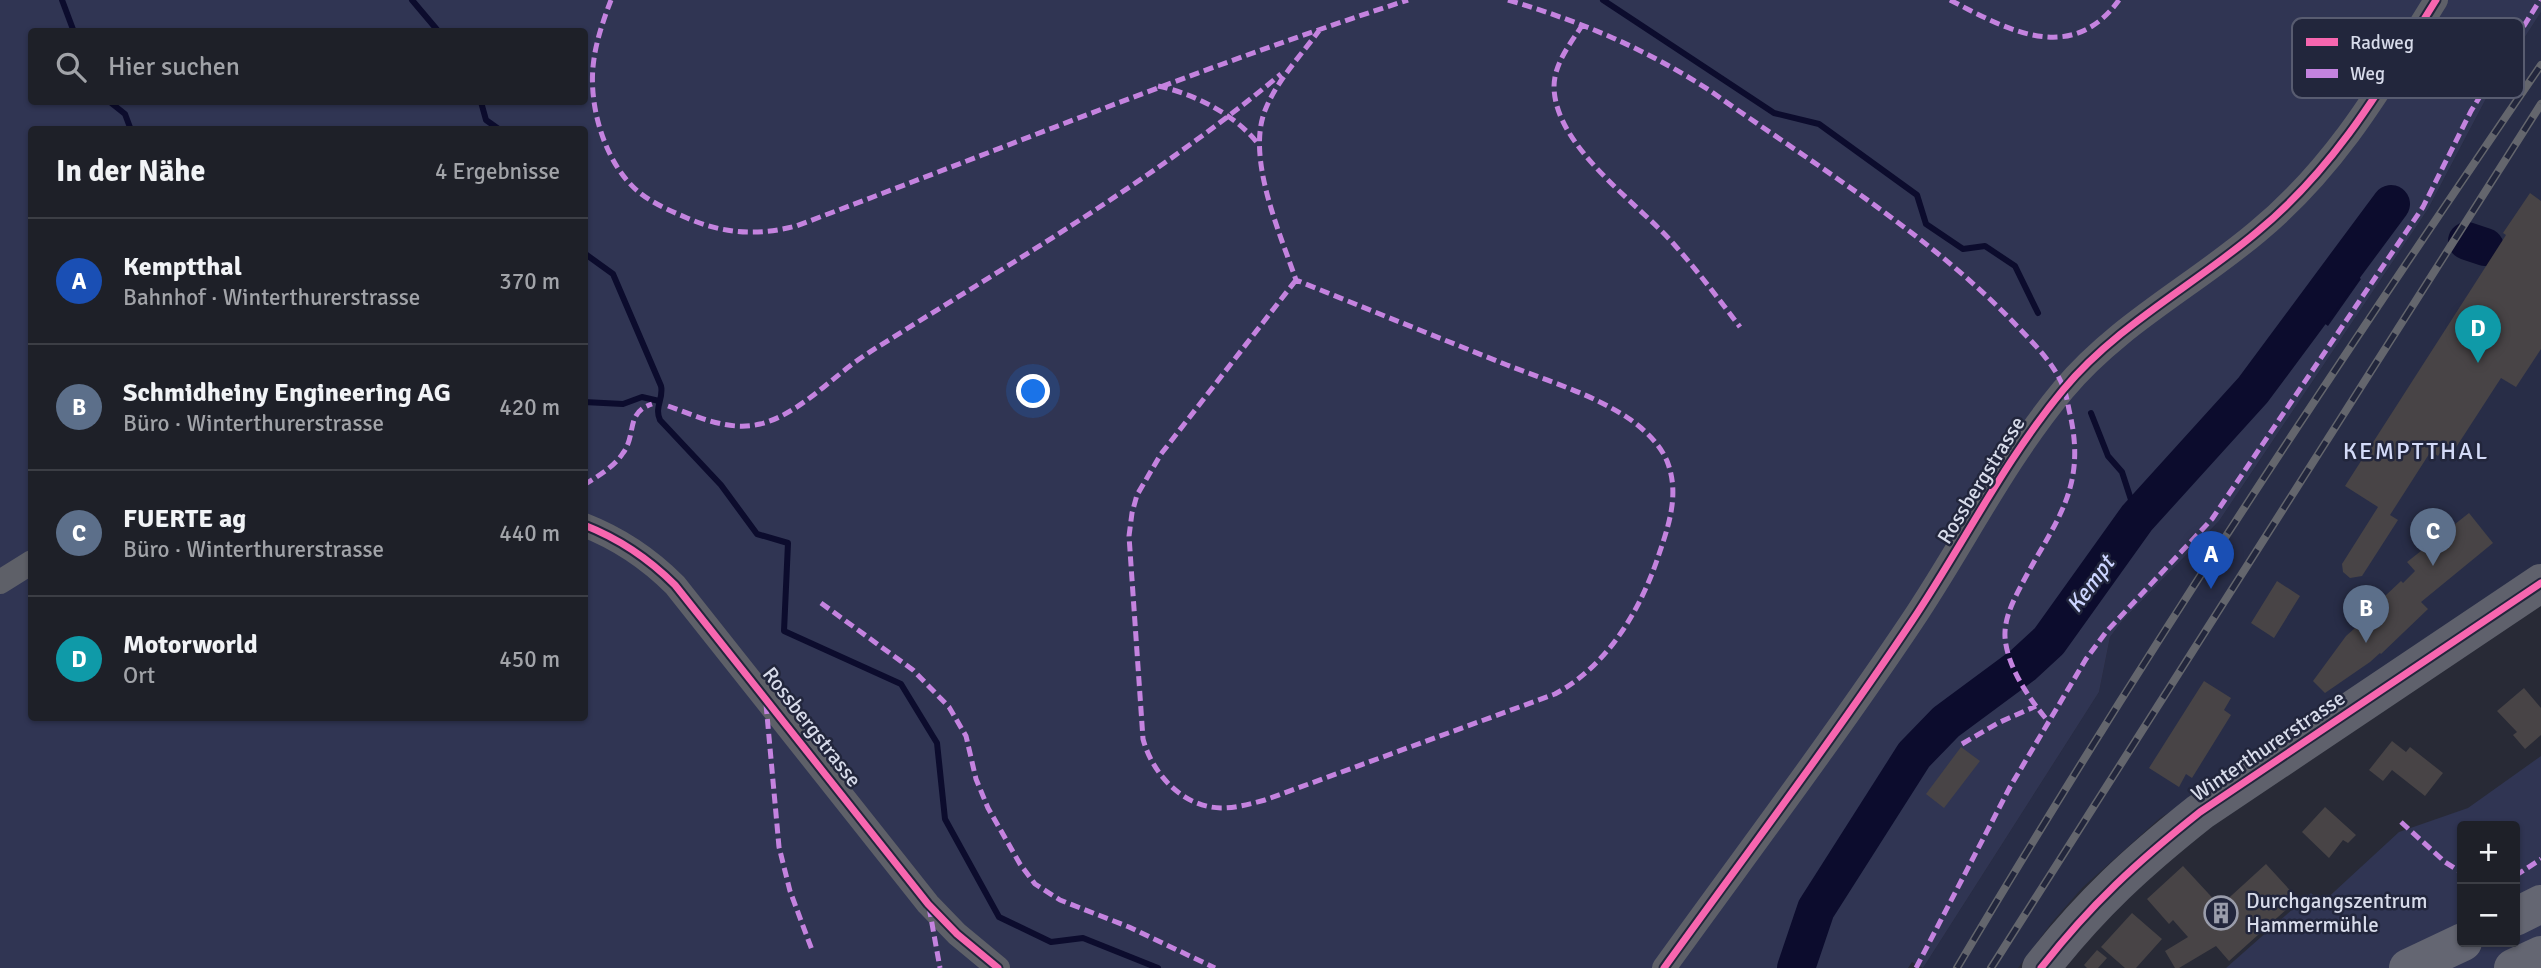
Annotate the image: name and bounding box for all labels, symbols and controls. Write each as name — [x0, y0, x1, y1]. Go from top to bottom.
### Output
legend — [2292, 18, 2524, 98]
search box — [28, 28, 588, 105]
text: Radweg — [2350, 31, 2414, 55]
icon: search — [52, 48, 90, 86]
text: Hier suchen — [108, 51, 240, 83]
text: Weg — [2350, 62, 2385, 86]
text: In der Nähe — [56, 153, 205, 190]
text: 4 Ergebnisse — [435, 157, 560, 186]
text: Kemptthal — [123, 251, 242, 283]
text: A — [72, 267, 86, 296]
text: 370 m — [499, 267, 560, 296]
text: Bahnhof · Winterthurerstrasse — [123, 283, 420, 312]
pin: D — [2455, 305, 2501, 363]
your location — [1016, 374, 1050, 408]
text: Schmidheiny Engineering AG — [123, 377, 451, 409]
text: B — [72, 393, 86, 422]
text: 420 m — [499, 393, 560, 422]
text: Büro · Winterthurerstrasse — [123, 409, 384, 438]
street label: Rossbergstrasse — [1931, 411, 2031, 549]
district label: KEMPTTHAL — [2343, 436, 2489, 466]
text: FUERTE ag — [123, 503, 246, 535]
pin: C — [2410, 508, 2456, 566]
text: C — [72, 519, 86, 548]
text: 440 m — [499, 519, 560, 548]
pin: A — [2188, 531, 2234, 589]
text: Büro · Winterthurerstrasse — [123, 535, 384, 564]
water label: Kempt — [2060, 548, 2122, 618]
pin: B — [2343, 585, 2389, 643]
text: Motorworld — [123, 629, 258, 661]
text: D — [71, 645, 87, 674]
text: 450 m — [499, 645, 560, 674]
text: Ort — [123, 661, 155, 690]
street label: Rossbergstrasse — [757, 662, 867, 792]
street label: Winterthurerstrasse — [2186, 685, 2350, 807]
map controls — [2457, 821, 2520, 947]
button: + — [2457, 821, 2520, 884]
button: − — [2457, 884, 2520, 947]
place label: Durchgangszentrum Hammermühle — [2246, 888, 2428, 938]
building icon: Durchgangszentrum Hammermühle — [2202, 894, 2240, 932]

